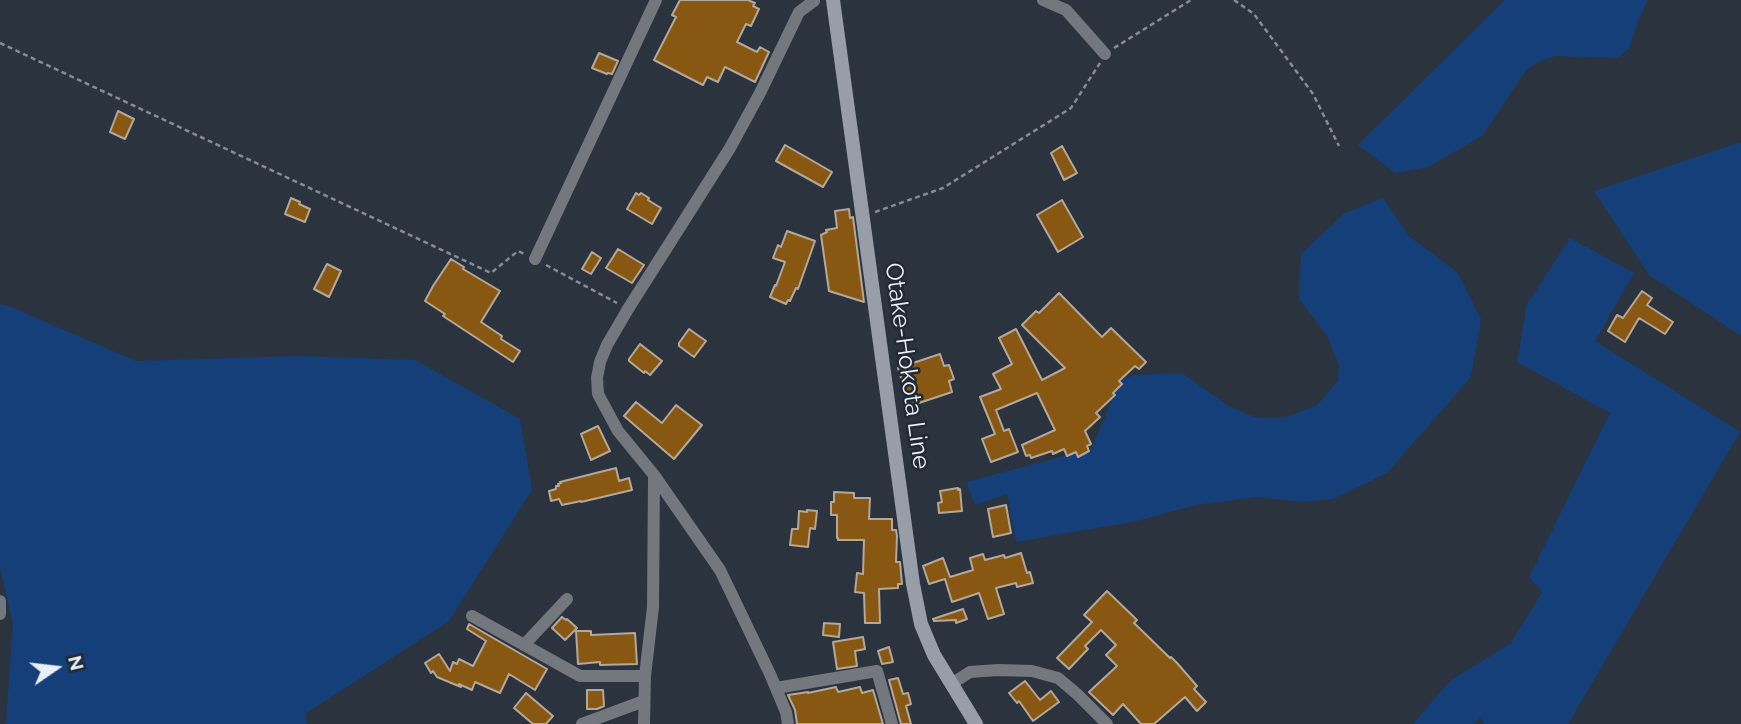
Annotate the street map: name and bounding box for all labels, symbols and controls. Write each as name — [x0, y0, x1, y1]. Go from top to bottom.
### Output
street label: Otake-Hokota Line — [878, 261, 936, 471]
north arrow — [21, 633, 91, 703]
text: N — [64, 653, 89, 673]

